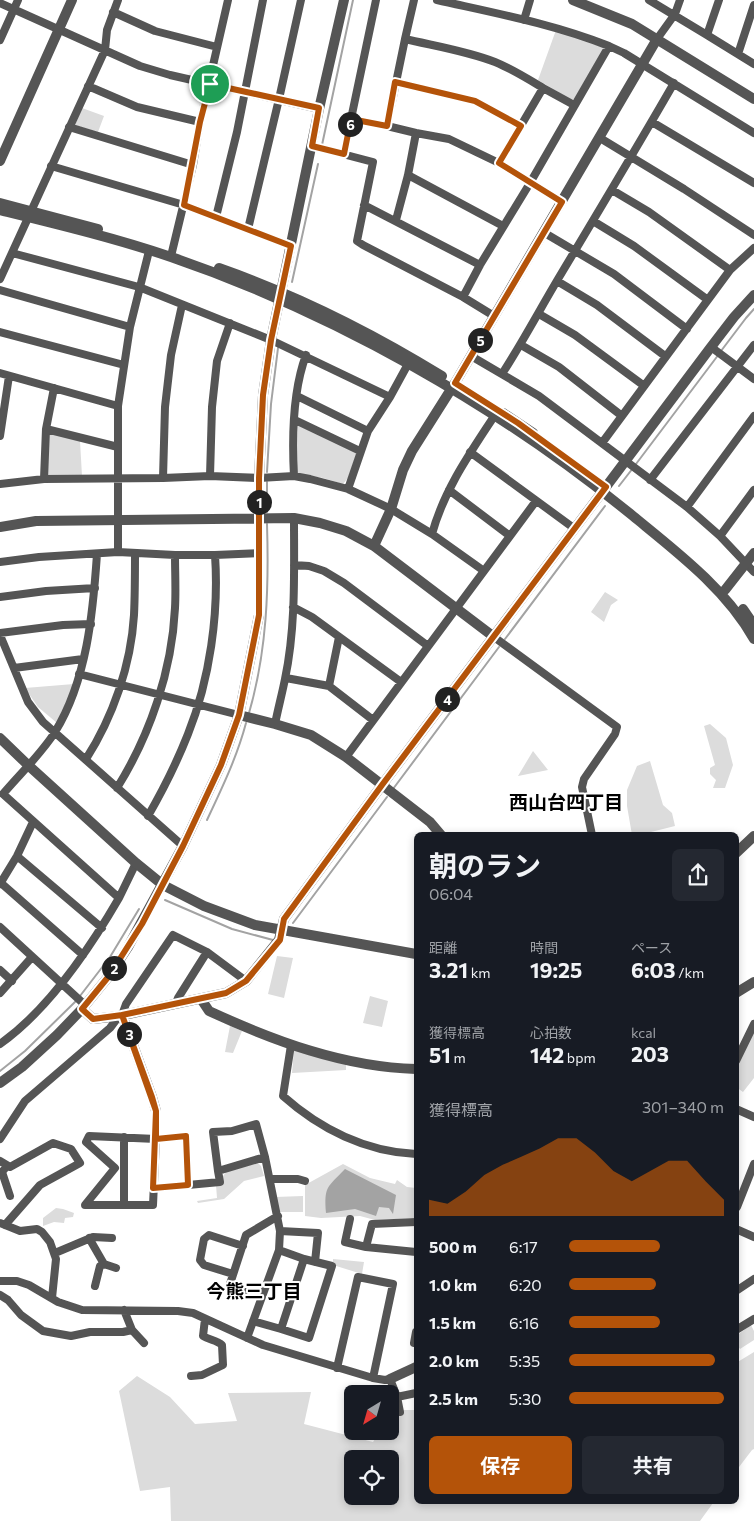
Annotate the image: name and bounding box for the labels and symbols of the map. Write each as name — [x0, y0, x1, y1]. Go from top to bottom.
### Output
pin — [189, 63, 231, 105]
pin: 6 — [338, 112, 362, 136]
pin: 5 — [468, 328, 492, 352]
pin: 1 — [246, 490, 272, 514]
pin: 4 — [434, 686, 460, 712]
district label: 西山台四丁目 — [509, 790, 623, 813]
pin: 2 — [102, 956, 126, 980]
pin: 3 — [116, 1022, 142, 1046]
district label: 今熊三丁目 — [206, 1279, 302, 1302]
north arrow — [344, 1385, 399, 1440]

